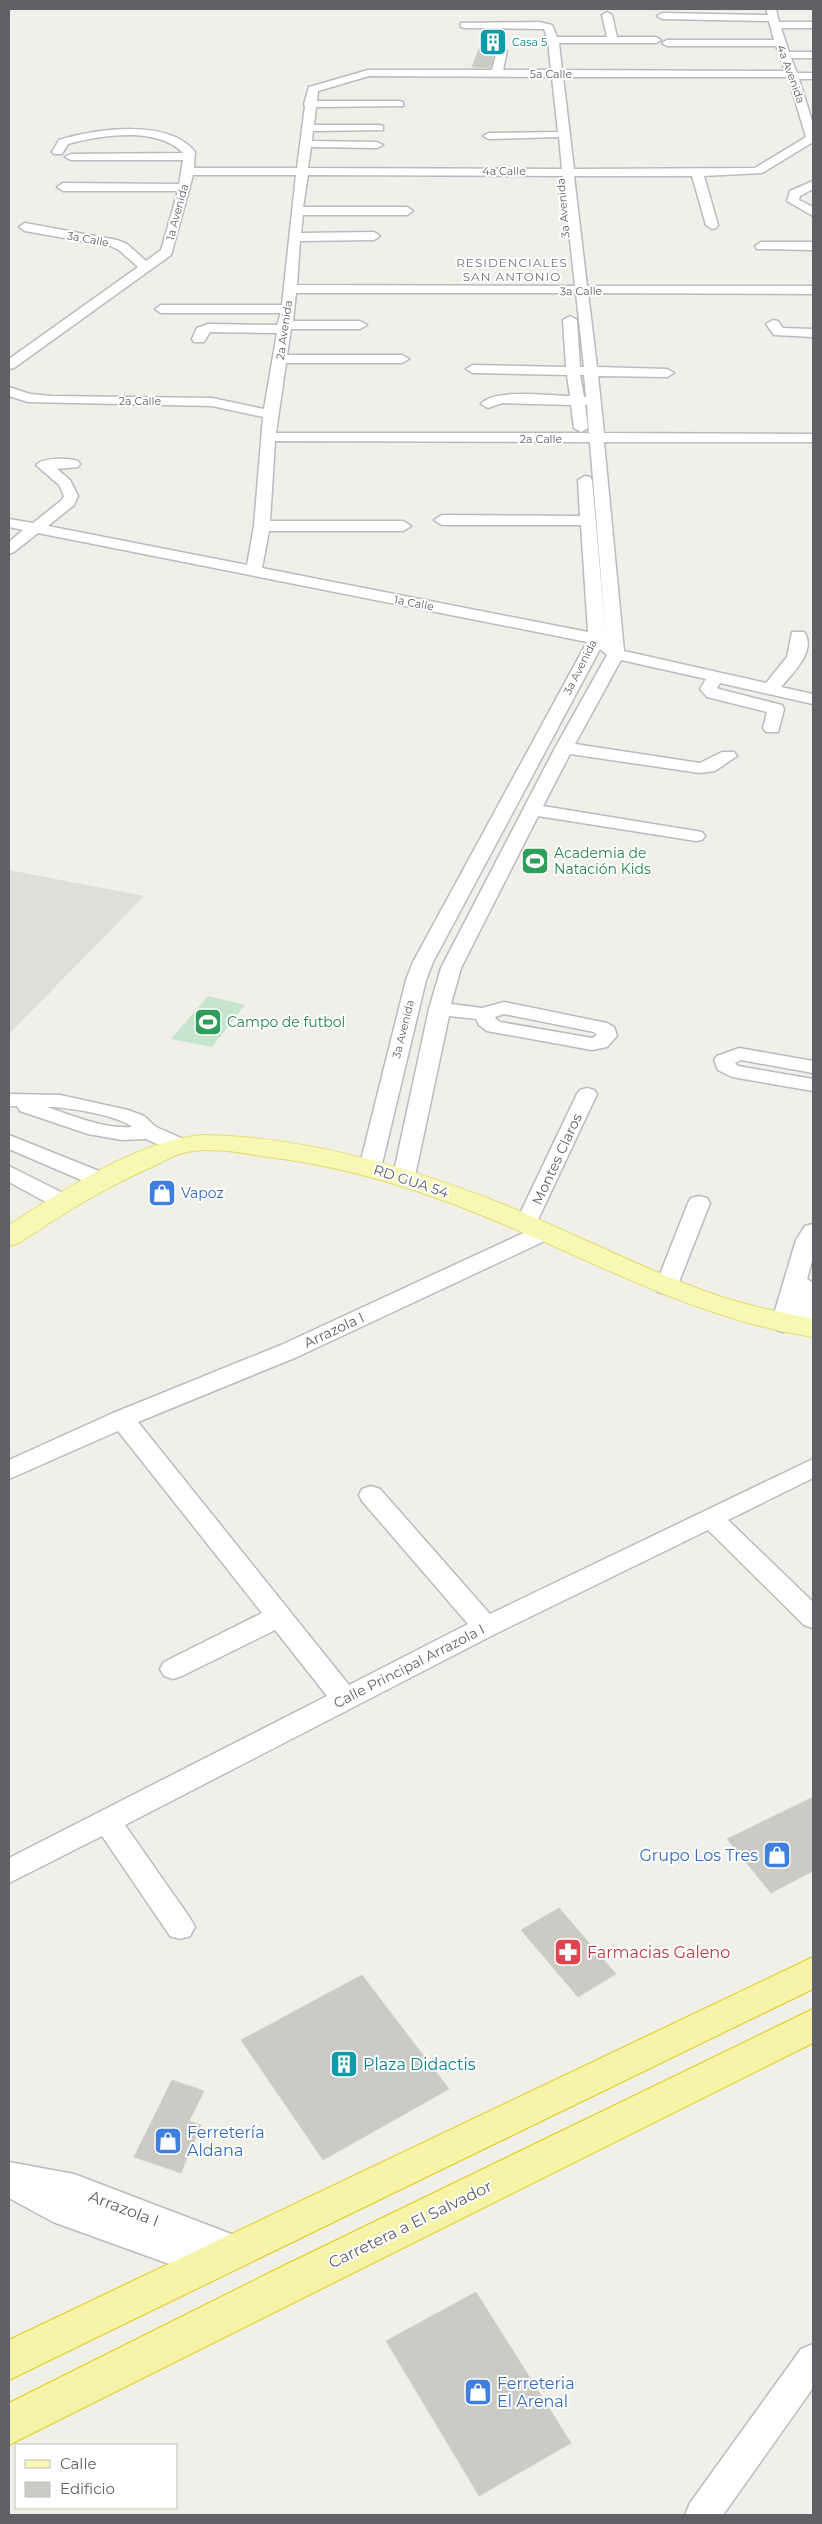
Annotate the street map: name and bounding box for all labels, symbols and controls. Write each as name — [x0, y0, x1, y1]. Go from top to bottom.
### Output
building icon: Casa 5 — [478, 27, 508, 57]
place label: Casa 5 — [512, 35, 547, 49]
street label: 4a Avenida — [774, 43, 808, 105]
street label: 5a Calle — [530, 67, 573, 81]
street label: 4a Calle — [482, 164, 526, 178]
street label: 3a Avenida — [553, 178, 573, 238]
street label: 1a Avenida — [163, 182, 191, 242]
street label: 3a Calle — [66, 228, 110, 250]
district label: RESIDENCIALES SAN ANTONIO — [456, 255, 568, 284]
street label: 3a Calle — [560, 284, 603, 298]
street label: 2a Avenida — [273, 299, 295, 361]
street label: 2a Calle — [119, 394, 162, 408]
street label: 2a Calle — [520, 432, 563, 446]
street label: 1a Calle — [393, 592, 435, 614]
street label: 3a Avenida — [560, 637, 600, 697]
place label: Academia de Natación Kids — [554, 844, 651, 878]
sports icon: Academia de Natación Kids — [520, 846, 550, 876]
street label: 3a Avenida — [389, 998, 417, 1060]
sports icon: Campo de futbol — [193, 1007, 223, 1037]
place label: Campo de futbol — [227, 1013, 345, 1031]
street label: Montes Claros — [528, 1110, 586, 1208]
street label: RD GUA 54 — [371, 1160, 452, 1202]
shop icon: Vapoz — [147, 1178, 177, 1208]
place label: Vapoz — [181, 1184, 224, 1202]
street label: Arrazola I — [301, 1308, 367, 1352]
street label: Calle Principal Arrazola I — [330, 1620, 488, 1712]
shop icon: Grupo Los Tres — [762, 1840, 792, 1870]
place label: Grupo Los Tres — [639, 1846, 758, 1865]
pharmacy icon: Farmacias Galeno — [553, 1937, 583, 1967]
place label: Farmacias Galeno — [587, 1943, 730, 1962]
building icon: Plaza Didactis — [329, 2049, 359, 2079]
place label: Plaza Didactis — [363, 2055, 476, 2074]
place label: Ferretería Aldana — [187, 2123, 265, 2160]
shop icon: Ferretería Aldana — [153, 2126, 183, 2156]
street label: Carretera a El Salvador — [325, 2177, 495, 2272]
street label: Arrazola I — [86, 2186, 162, 2231]
place label: Ferreteria El Arenal — [497, 2374, 575, 2411]
shop icon: Ferreteria El Arenal — [463, 2377, 493, 2407]
legend — [15, 2444, 178, 2509]
text: Calle — [60, 2454, 97, 2473]
text: Edificio — [60, 2479, 115, 2498]

